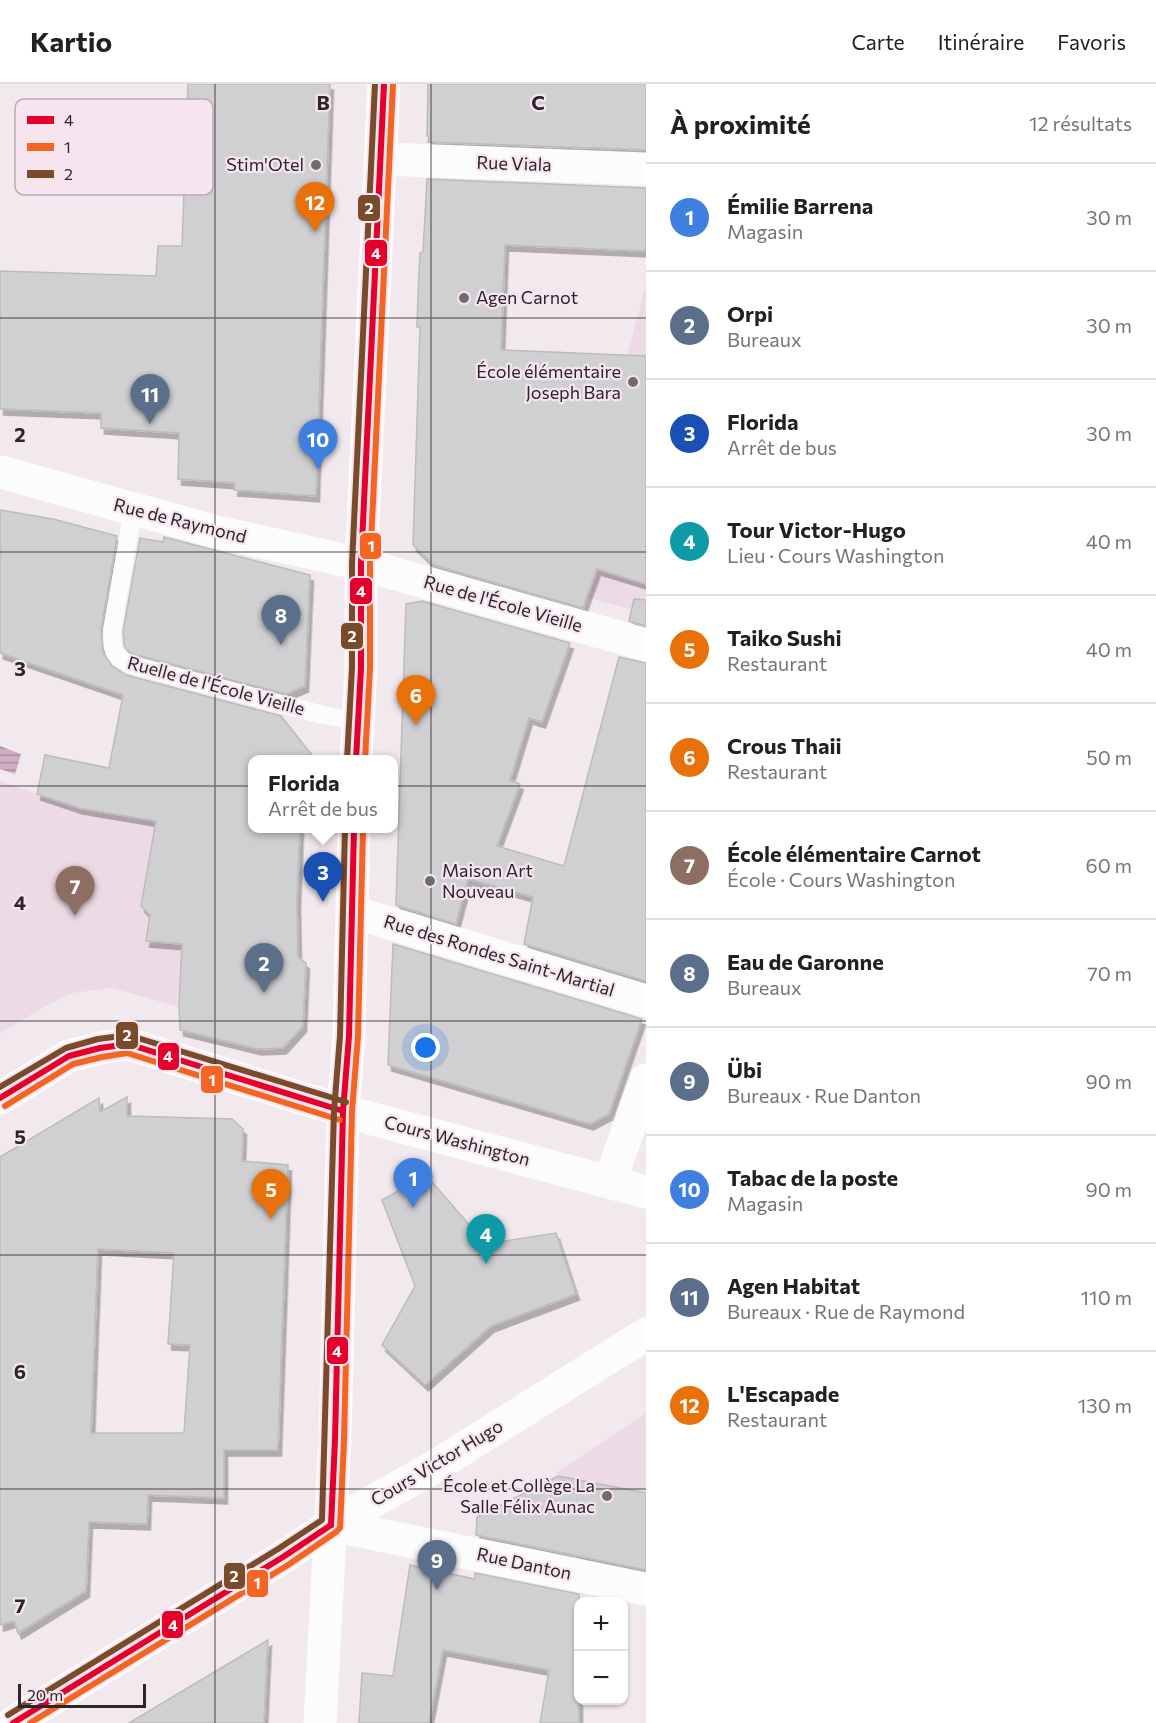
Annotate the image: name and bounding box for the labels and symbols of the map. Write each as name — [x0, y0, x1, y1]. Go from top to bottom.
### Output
text: B — [316, 90, 330, 114]
text: C — [531, 90, 545, 114]
legend — [15, 99, 213, 195]
text: 4 — [64, 110, 74, 129]
text: 1 — [64, 137, 71, 156]
street label: Rue Viala — [476, 151, 552, 175]
place label: Stim'Otel — [226, 153, 304, 175]
marker: Stim'Otel — [309, 158, 323, 172]
text: 2 — [64, 164, 73, 183]
pin: 12 — [296, 182, 334, 232]
line badge: 2 — [357, 194, 381, 222]
text: 2 — [364, 198, 374, 217]
line badge: 4 — [364, 239, 388, 267]
text: 4 — [371, 243, 381, 262]
place label: Agen Carnot — [476, 286, 578, 308]
marker: Agen Carnot — [457, 291, 471, 305]
place label: École élémentaire Joseph Bara — [476, 360, 621, 403]
pin: 11 — [130, 374, 170, 424]
marker: École élémentaire Joseph Bara — [626, 375, 640, 389]
pin: 10 — [298, 420, 338, 469]
text: 2 — [14, 422, 26, 446]
street label: Rue de Raymond — [112, 493, 249, 547]
line badge: 1 — [359, 532, 382, 560]
text: 1 — [367, 536, 375, 555]
street label: Rue de l'École Vieille — [421, 570, 585, 636]
line badge: 4 — [349, 577, 373, 605]
text: 4 — [356, 581, 366, 600]
pin: 8 — [262, 596, 300, 645]
line badge: 2 — [340, 622, 364, 650]
text: 2 — [347, 626, 357, 645]
street label: Ruelle de l'École Vieille — [125, 651, 307, 719]
text: 3 — [14, 656, 26, 680]
pin: 6 — [396, 676, 436, 725]
pin: 3 — [304, 852, 342, 902]
place label: Maison Art Nouveau — [442, 859, 533, 902]
pin: 7 — [56, 866, 94, 916]
marker: Maison Art Nouveau — [423, 874, 437, 888]
text: 4 — [14, 890, 26, 914]
street label: Rue des Rondes Saint-Martial — [381, 909, 617, 1001]
pin: 2 — [244, 944, 284, 993]
line badge: 2 — [115, 1021, 139, 1050]
text: 2 — [122, 1025, 132, 1044]
your location — [411, 1033, 440, 1062]
line badge: 4 — [157, 1042, 180, 1071]
text: 4 — [163, 1046, 173, 1065]
line badge: 1 — [200, 1065, 224, 1094]
text: 1 — [208, 1070, 216, 1089]
street label: Cours Washington — [382, 1110, 533, 1170]
text: 5 — [14, 1124, 26, 1148]
pin: 1 — [394, 1158, 432, 1208]
pin: 5 — [252, 1170, 290, 1219]
pin: 4 — [466, 1214, 506, 1264]
line badge: 4 — [326, 1336, 349, 1365]
text: 4 — [332, 1341, 342, 1360]
text: 6 — [14, 1359, 26, 1383]
street label: Cours Victor Hugo — [367, 1414, 506, 1510]
place label: École et Collège La Salle Félix Aunac — [443, 1474, 595, 1517]
marker: École et Collège La Salle Félix Aunac — [600, 1489, 614, 1503]
pin: 9 — [418, 1540, 456, 1590]
street label: Rue Danton — [475, 1542, 574, 1584]
line badge: 2 — [223, 1562, 246, 1590]
text: 2 — [229, 1566, 239, 1585]
line badge: 1 — [246, 1569, 269, 1598]
text: 1 — [253, 1573, 261, 1592]
text: 7 — [15, 1593, 26, 1617]
line badge: 4 — [161, 1610, 184, 1639]
text: 4 — [168, 1615, 178, 1634]
scale bar — [18, 1681, 146, 1708]

